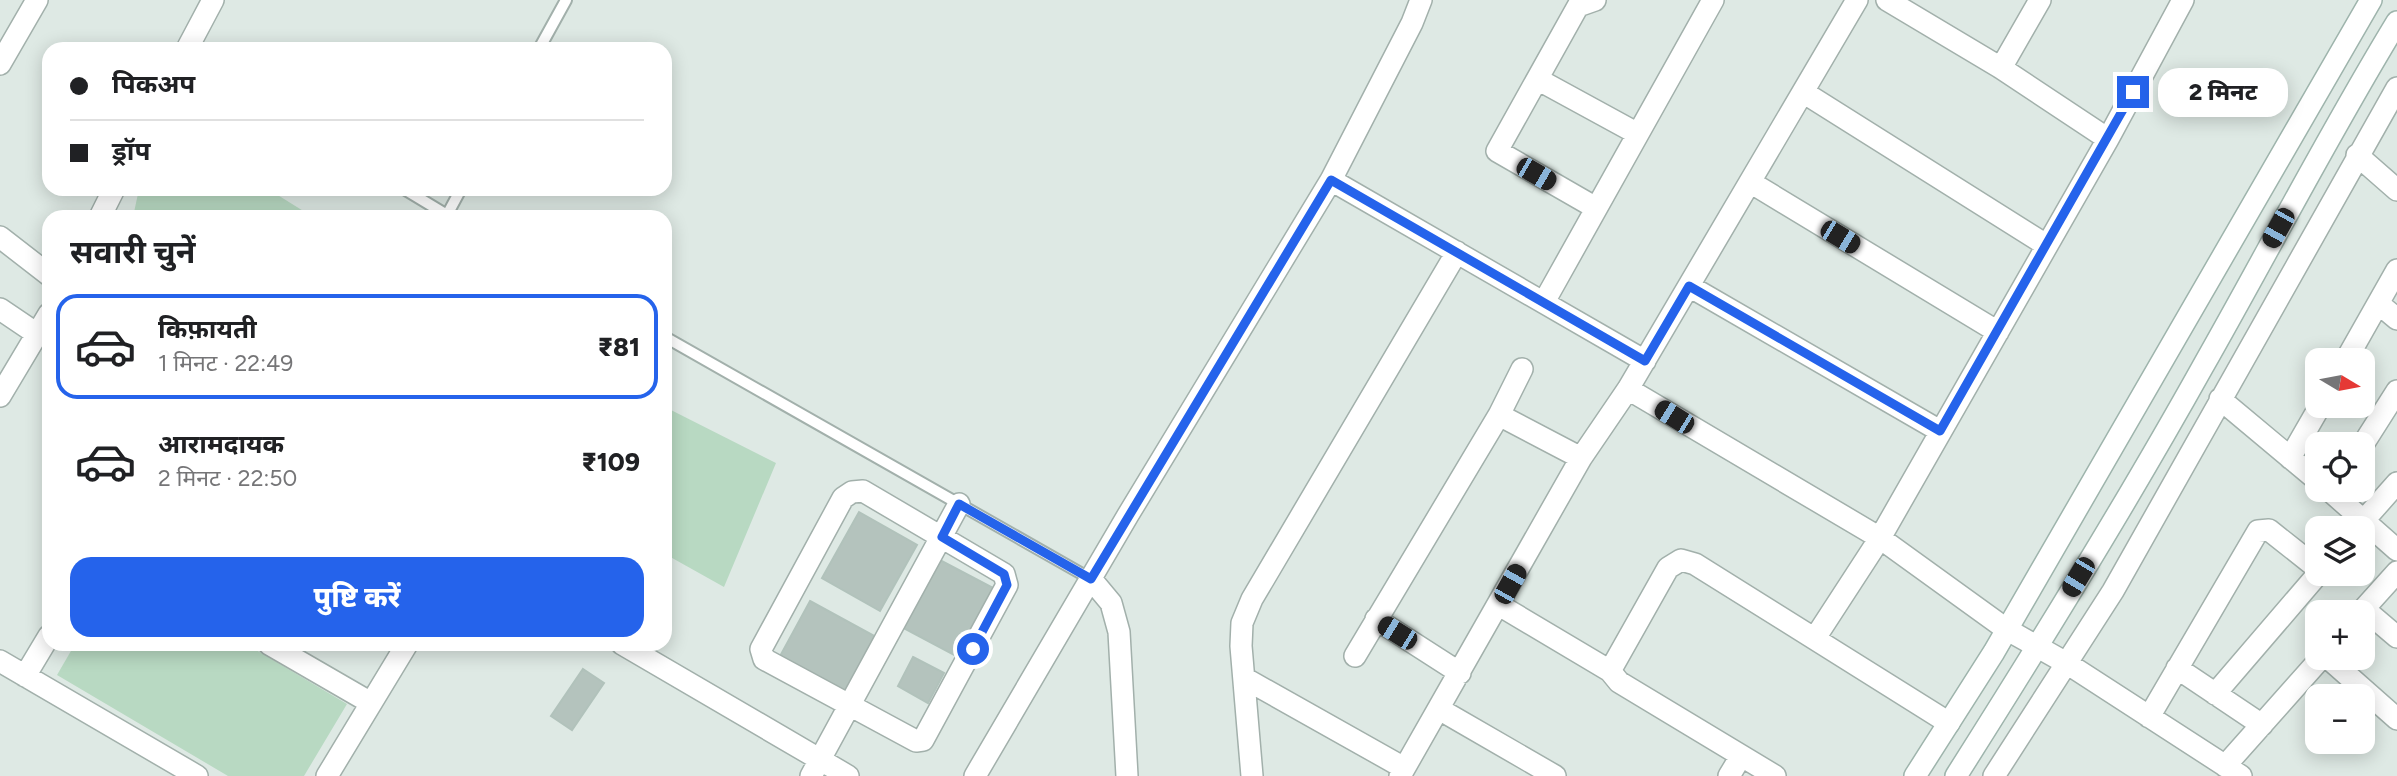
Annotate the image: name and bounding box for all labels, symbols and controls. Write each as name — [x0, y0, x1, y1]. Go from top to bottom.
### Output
text: पिकअप — [112, 68, 195, 100]
callout: 2 मिनट — [2158, 68, 2287, 116]
route end — [2117, 76, 2149, 108]
text: 2 मिनट — [2189, 78, 2257, 106]
text: ड्रॉप — [112, 135, 150, 167]
car — [1513, 154, 1560, 194]
car — [2259, 205, 2298, 251]
car — [1817, 217, 1864, 257]
text: सवारी चुनें — [70, 233, 195, 271]
text: किफ़ायती — [158, 313, 257, 345]
icon: car — [74, 315, 137, 378]
text: ₹81 — [598, 331, 640, 363]
north arrow — [2305, 348, 2375, 418]
map controls — [2305, 348, 2375, 754]
text: 1 मिनट · 22:49 — [158, 349, 293, 377]
car — [1651, 397, 1698, 437]
text: आरामदायक — [158, 428, 284, 460]
icon: car — [74, 430, 137, 493]
button: locate — [2305, 432, 2375, 502]
text: ₹109 — [581, 446, 640, 478]
text: 2 मिनट · 22:50 — [158, 464, 297, 492]
button: layers — [2305, 516, 2375, 586]
car — [2059, 554, 2098, 600]
button: पुष्टि करें — [70, 557, 644, 637]
car — [1491, 561, 1530, 607]
button: + — [2305, 600, 2375, 670]
car — [1374, 613, 1421, 653]
route start — [957, 633, 989, 665]
button: − — [2305, 684, 2375, 754]

